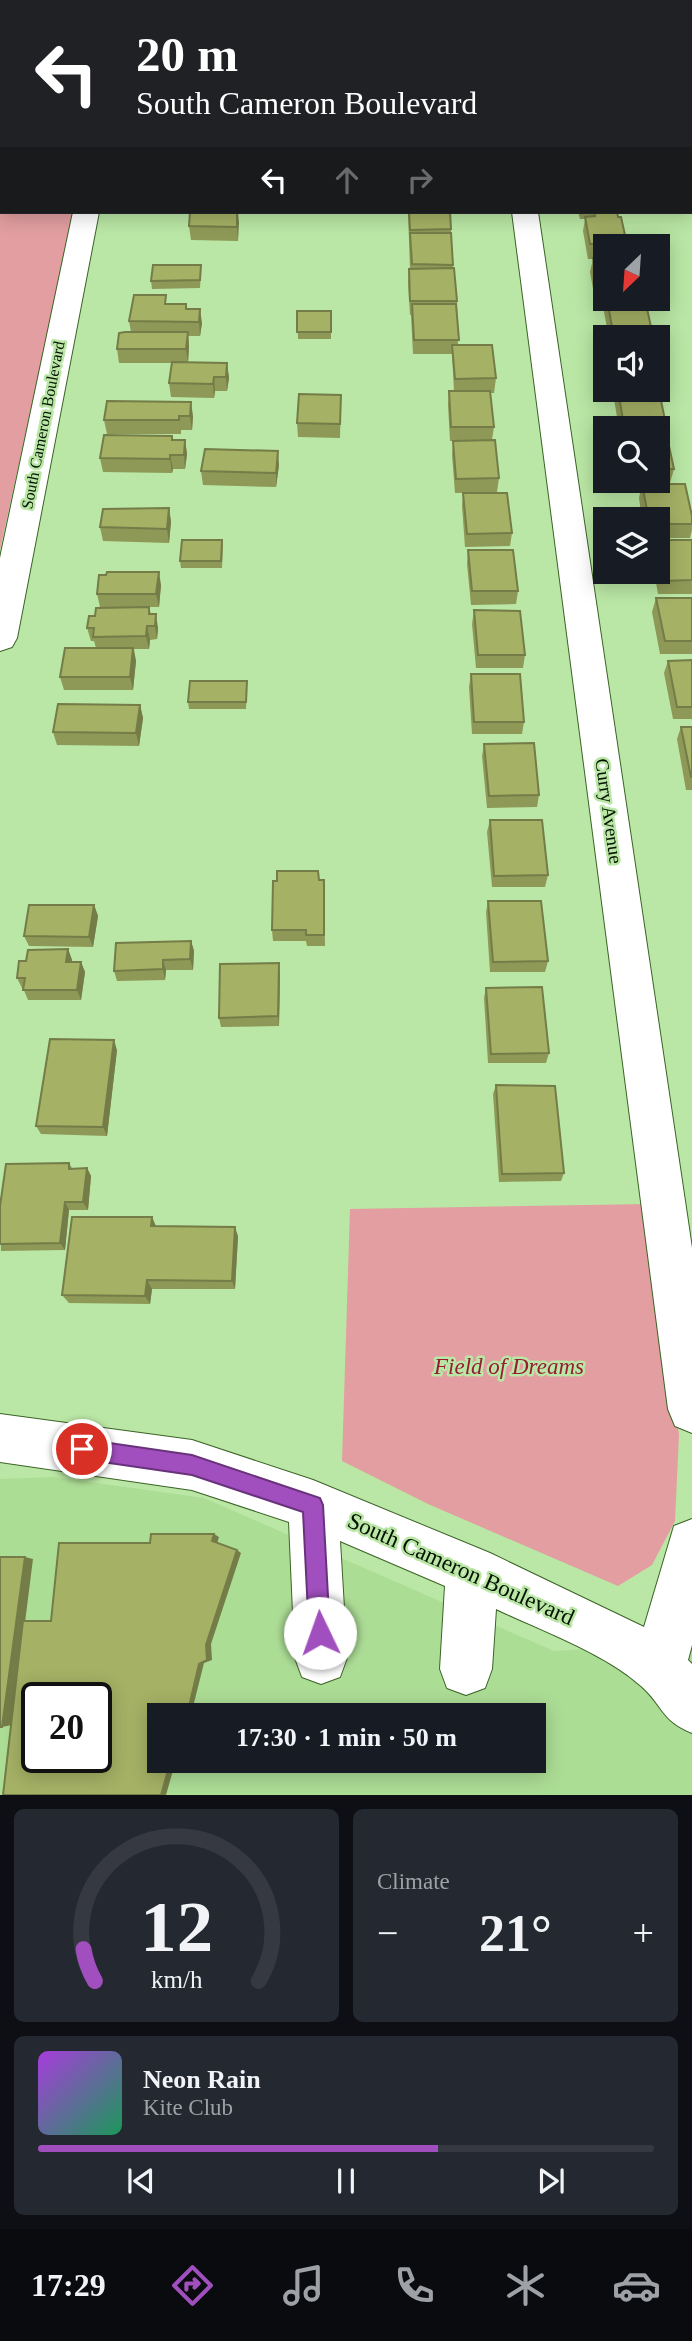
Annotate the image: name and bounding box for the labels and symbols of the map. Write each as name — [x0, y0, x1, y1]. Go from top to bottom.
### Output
north arrow — [593, 234, 670, 312]
street label: South Cameron Boulevard — [18, 340, 68, 510]
street label: Curry Avenue — [591, 757, 627, 865]
park label: Field of Dreams — [433, 1354, 584, 1379]
pin — [52, 1419, 112, 1479]
street label: South Cameron Boulevard — [344, 1508, 579, 1631]
position arrow — [283, 1596, 357, 1670]
speed limit sign: 20 — [21, 1682, 112, 1773]

